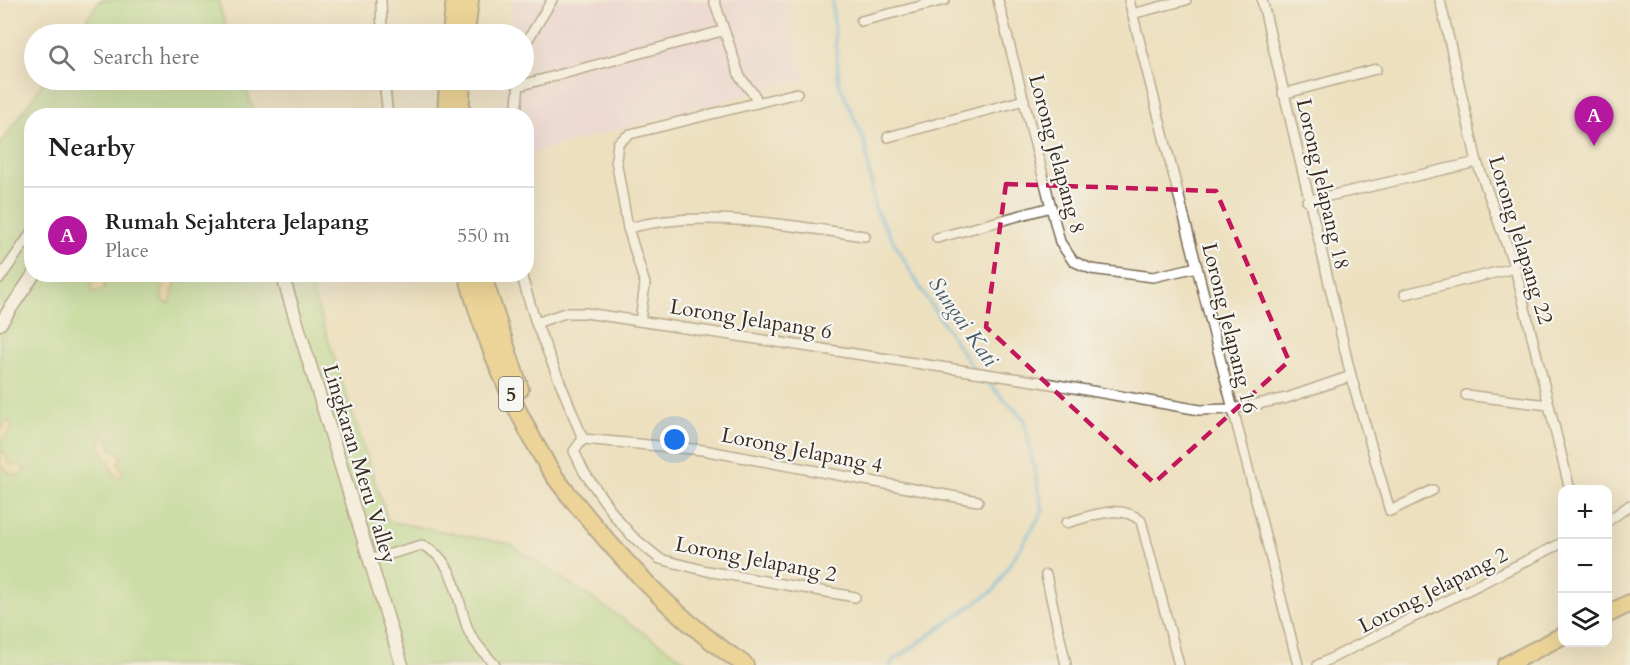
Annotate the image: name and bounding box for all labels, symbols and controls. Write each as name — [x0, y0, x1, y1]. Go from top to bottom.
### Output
search box — [24, 24, 534, 90]
icon: search — [45, 41, 78, 74]
text: Search here — [93, 42, 200, 72]
street label: Lorong Jelapang 8 — [1021, 71, 1092, 237]
street label: Lorong Jelapang 18 — [1289, 96, 1356, 272]
pin: A — [1574, 96, 1614, 146]
text: Nearby — [48, 130, 136, 165]
street label: Lorong Jelapang 22 — [1481, 152, 1560, 328]
text: Rumah Sejahtera Jelapang — [105, 207, 368, 237]
text: A — [60, 222, 75, 249]
text: 550 m — [457, 222, 510, 249]
text: Place — [105, 237, 149, 264]
street label: Lorong Jelapang 16 — [1194, 240, 1265, 416]
water label: Sungai Kati — [921, 270, 1006, 374]
street label: Lorong Jelapang 6 — [668, 292, 834, 347]
street label: Lingkaran Meru Valley — [315, 361, 404, 567]
road number: 5 — [499, 377, 523, 411]
street label: Lorong Jelapang 4 — [719, 421, 885, 480]
your location — [660, 425, 689, 454]
map controls — [1558, 485, 1612, 647]
button: + — [1558, 485, 1612, 539]
street label: Lorong Jelapang 2 — [673, 530, 839, 589]
button: − — [1558, 539, 1612, 593]
street label: Lorong Jelapang 2 — [1354, 540, 1513, 641]
button: layers — [1558, 593, 1612, 647]

